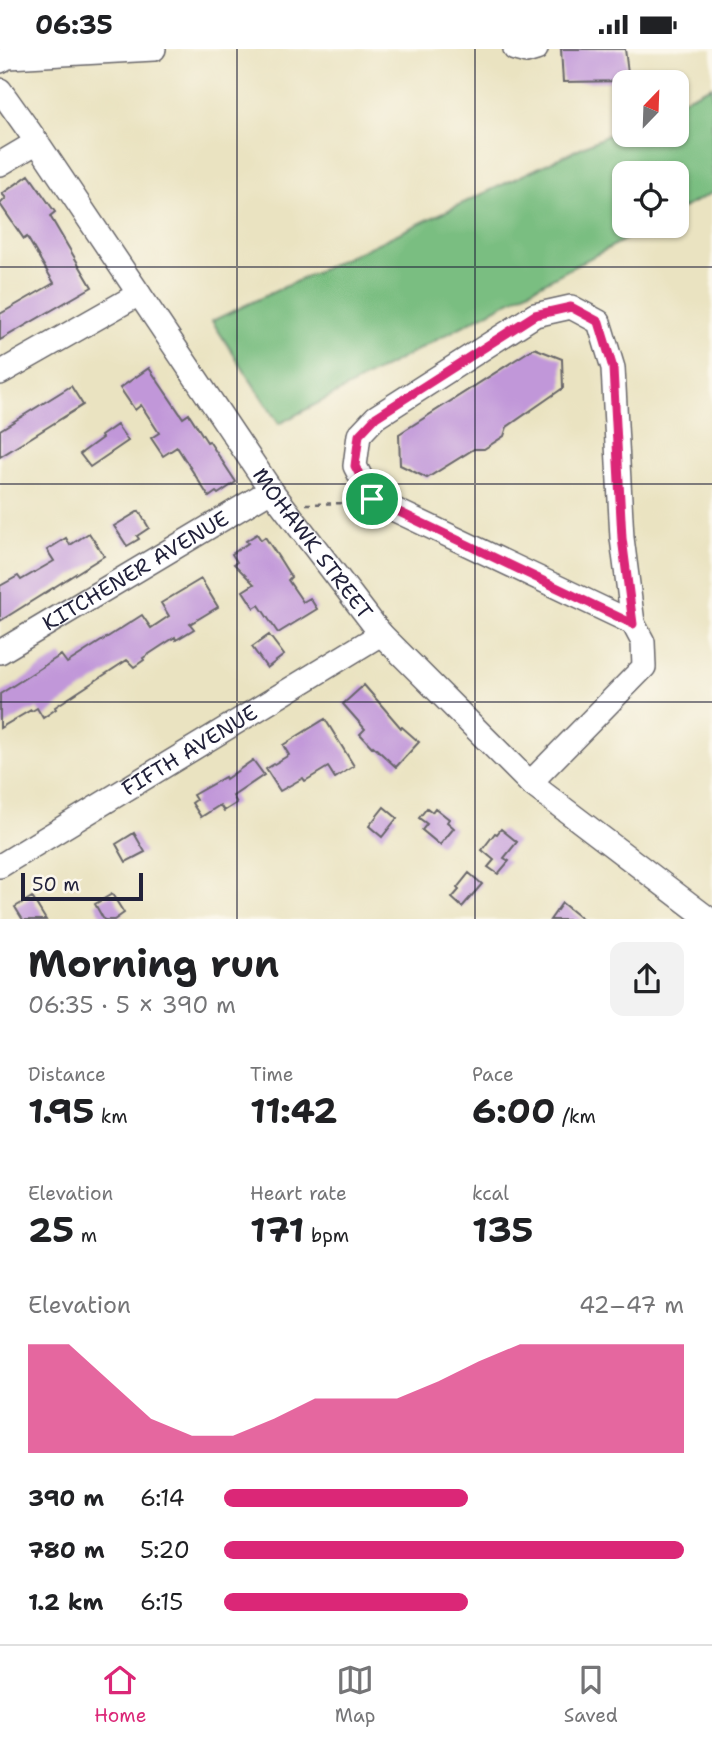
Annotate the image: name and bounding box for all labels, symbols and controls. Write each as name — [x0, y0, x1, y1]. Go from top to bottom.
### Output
text: 06:35 — [35, 7, 113, 42]
north arrow — [612, 70, 690, 147]
map controls — [612, 70, 689, 238]
button: locate — [612, 161, 689, 238]
street label: MOHAWK STREET — [246, 463, 379, 625]
pin — [342, 469, 402, 529]
icon: arrive — [353, 480, 391, 518]
street label: KITCHENER AVENUE — [37, 504, 234, 637]
street label: FIFTH AVENUE — [117, 698, 263, 803]
scale bar — [21, 871, 144, 902]
text: 50 m — [32, 872, 80, 897]
text: Morning run — [28, 938, 279, 989]
button: share — [610, 942, 684, 1016]
text: 06:35 · 5 × 390 m — [28, 990, 236, 1020]
text: Distance — [28, 1062, 106, 1087]
text: Time — [250, 1062, 294, 1087]
text: Pace — [472, 1062, 514, 1087]
text: 1.95 — [28, 1087, 94, 1134]
text: 11:42 — [250, 1087, 338, 1134]
text: 6:00 — [472, 1087, 555, 1134]
text: km — [94, 1104, 128, 1129]
text: /km — [555, 1104, 596, 1129]
text: Elevation — [28, 1181, 113, 1206]
text: Heart rate — [250, 1181, 347, 1206]
text: kcal — [472, 1181, 509, 1206]
text: 25 — [28, 1206, 74, 1253]
text: 171 — [250, 1206, 304, 1253]
text: 135 — [472, 1206, 533, 1253]
text: m — [74, 1223, 97, 1248]
text: bpm — [304, 1223, 349, 1248]
text: Elevation — [28, 1290, 131, 1320]
text: 42–47 m — [579, 1290, 684, 1320]
text: 390 m — [28, 1483, 104, 1513]
text: 6:14 — [140, 1483, 185, 1513]
text: 780 m — [28, 1535, 105, 1565]
text: 5:20 — [140, 1535, 190, 1565]
text: 1.2 km — [28, 1587, 104, 1617]
text: 6:15 — [140, 1587, 183, 1617]
tab: Home — [94, 1661, 146, 1728]
tab: Map — [335, 1661, 375, 1728]
tab: Saved — [564, 1661, 618, 1728]

